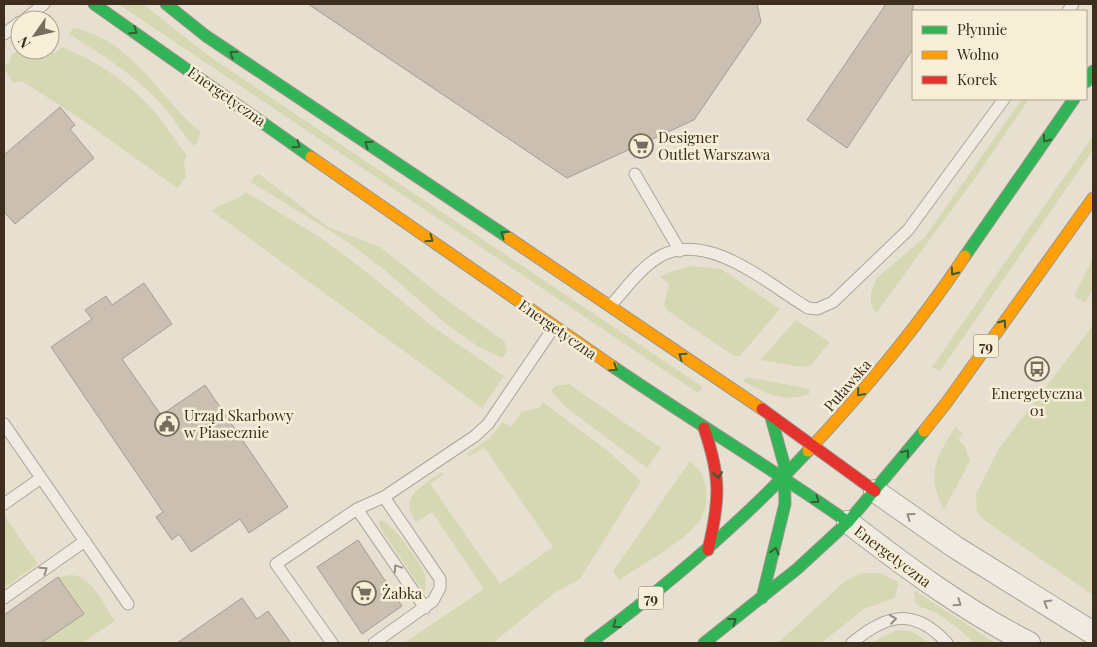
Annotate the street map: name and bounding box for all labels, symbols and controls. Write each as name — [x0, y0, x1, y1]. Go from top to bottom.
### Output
north arrow — [10, 10, 60, 60]
legend — [912, 10, 1087, 100]
text: Płynnie — [957, 19, 1007, 39]
one-way arrow — [129, 25, 138, 35]
text: N — [13, 33, 35, 52]
text: Wolno — [956, 44, 999, 64]
one-way arrow — [229, 51, 239, 60]
street label: Energetyczna — [184, 62, 271, 131]
text: Korek — [957, 69, 998, 89]
place label: Designer Outlet Warszawa — [658, 127, 771, 164]
supermarket icon: Designer Outlet Warszawa — [628, 133, 654, 159]
one-way arrow — [1043, 134, 1053, 143]
one-way arrow — [291, 139, 301, 148]
one-way arrow — [365, 141, 374, 151]
one-way arrow — [500, 231, 509, 241]
one-way arrow — [424, 233, 433, 242]
one-way arrow — [951, 267, 960, 276]
street label: Energetyczna — [515, 295, 602, 364]
one-way arrow — [997, 319, 1006, 329]
road number: 79 — [974, 334, 998, 358]
one-way arrow — [678, 353, 688, 362]
street label: Puławska — [819, 354, 876, 415]
bus stop icon: Energetyczna 01 — [1024, 356, 1050, 382]
one-way arrow — [608, 362, 618, 371]
place label: Energetyczna 01 — [991, 383, 1083, 420]
one-way arrow — [857, 387, 866, 396]
place label: Urząd Skarbowy w Piasecznie — [184, 405, 294, 442]
public building icon: Urząd Skarbowy w Piasecznie — [154, 411, 180, 437]
one-way arrow — [900, 450, 908, 459]
one-way arrow — [712, 471, 723, 479]
one-way arrow — [810, 494, 820, 503]
one-way arrow — [906, 513, 916, 522]
street label: Energetyczna — [851, 521, 936, 592]
one-way arrow — [769, 547, 780, 556]
one-way arrow — [394, 564, 403, 573]
one-way arrow — [38, 567, 48, 576]
supermarket icon: Żabka — [351, 580, 377, 606]
place label: Żabka — [382, 583, 423, 603]
road number: 79 — [638, 586, 664, 610]
one-way arrow — [952, 597, 961, 606]
one-way arrow — [1043, 600, 1052, 610]
one-way arrow — [889, 615, 898, 625]
one-way arrow — [727, 618, 736, 626]
one-way arrow — [613, 619, 622, 627]

